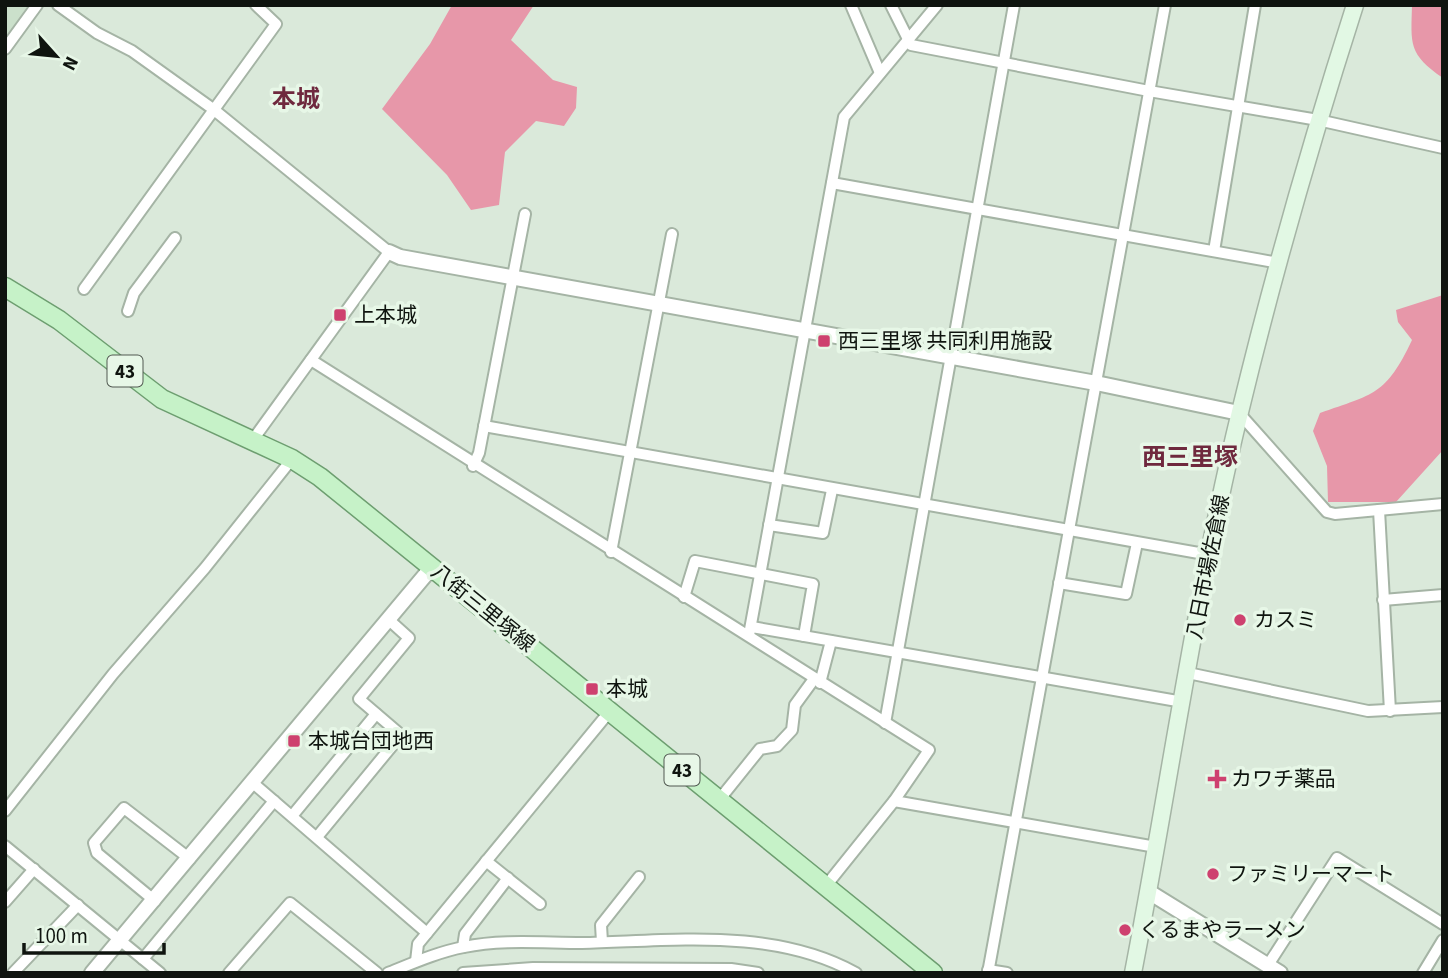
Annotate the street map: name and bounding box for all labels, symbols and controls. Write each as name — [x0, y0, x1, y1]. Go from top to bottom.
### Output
north arrow — [21, 21, 91, 91]
text: N — [55, 51, 85, 75]
district label: 本城 — [272, 82, 320, 117]
place label: 上本城 — [354, 300, 417, 330]
marker: 上本城 — [332, 307, 348, 323]
place label: 西三里塚 共同利用施設 — [838, 326, 1052, 356]
marker: 西三里塚 共同利用施設 — [816, 333, 832, 349]
road number: 43 — [108, 356, 142, 386]
district label: 西三里塚 — [1142, 440, 1238, 475]
street label: 八日市場佐倉線 — [1179, 492, 1237, 642]
street label: 八街三里塚線 — [425, 557, 541, 659]
place label: カスミ — [1254, 605, 1317, 635]
marker: カスミ — [1232, 612, 1248, 628]
place label: 本城 — [606, 674, 648, 704]
marker: 本城 — [584, 681, 600, 697]
place label: 本城台団地西 — [308, 726, 434, 756]
marker: 本城台団地西 — [286, 733, 302, 749]
road number: 43 — [664, 754, 700, 786]
place label: カワチ薬品 — [1231, 764, 1336, 794]
marker: カワチ薬品 — [1209, 771, 1225, 787]
place label: ファミリーマート — [1227, 859, 1395, 889]
marker: ファミリーマート — [1205, 866, 1221, 882]
scale bar — [24, 912, 164, 956]
place label: くるまやラーメン — [1139, 915, 1306, 945]
text: 100 m — [35, 921, 88, 951]
marker: くるまやラーメン — [1117, 922, 1133, 938]

